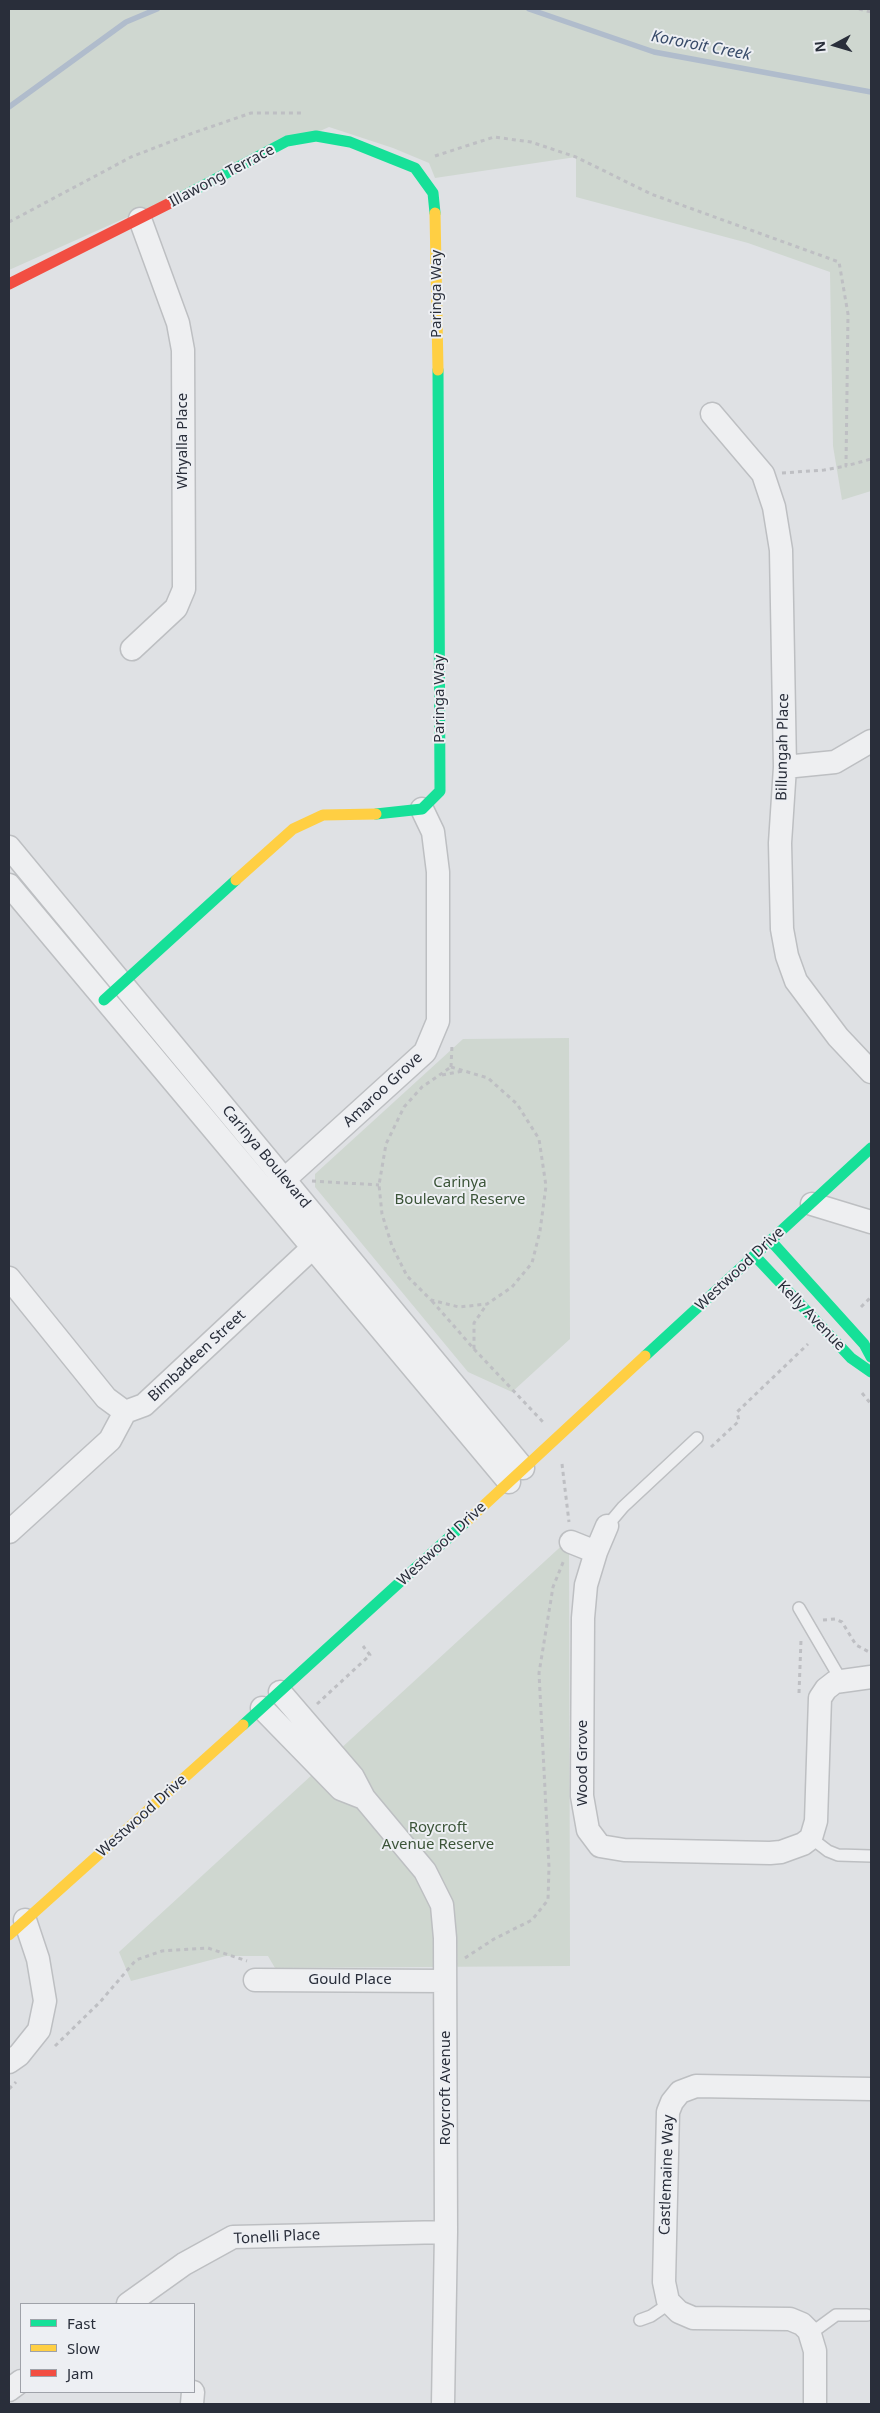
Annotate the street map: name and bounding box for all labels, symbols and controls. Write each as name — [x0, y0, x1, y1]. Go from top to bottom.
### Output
north arrow — [810, 20, 860, 70]
water label: Kororoit Creek — [650, 27, 752, 65]
text: N — [810, 40, 830, 53]
street label: Illawong Terrace — [166, 141, 278, 211]
street label: Paringa Way — [428, 250, 446, 338]
street label: Whyalla Place — [174, 393, 192, 489]
street label: Paringa Way — [431, 655, 449, 743]
street label: Billungah Place — [773, 693, 793, 801]
street label: Amaroo Grove — [340, 1049, 426, 1131]
street label: Carinya Boulevard — [218, 1102, 314, 1212]
park label: Carinya Boulevard Reserve — [395, 1174, 525, 1209]
street label: Westwood Drive — [692, 1223, 788, 1315]
street label: Kelly Avenue — [773, 1277, 849, 1355]
street label: Bimbadeen Street — [145, 1306, 249, 1406]
street label: Westwood Drive — [394, 1498, 490, 1590]
street label: Wood Grove — [574, 1720, 592, 1806]
street label: Westwood Drive — [93, 1771, 191, 1861]
park label: Roycroft Avenue Reserve — [382, 1819, 494, 1854]
street label: Gould Place — [308, 1971, 392, 1989]
street label: Roycroft Avenue — [437, 2030, 455, 2146]
street label: Castlemaine Way — [656, 2114, 678, 2236]
street label: Tonelli Place — [233, 2226, 321, 2248]
legend — [20, 2303, 195, 2393]
text: Fast — [67, 2313, 96, 2333]
text: Slow — [67, 2338, 100, 2358]
text: Jam — [67, 2363, 94, 2383]

